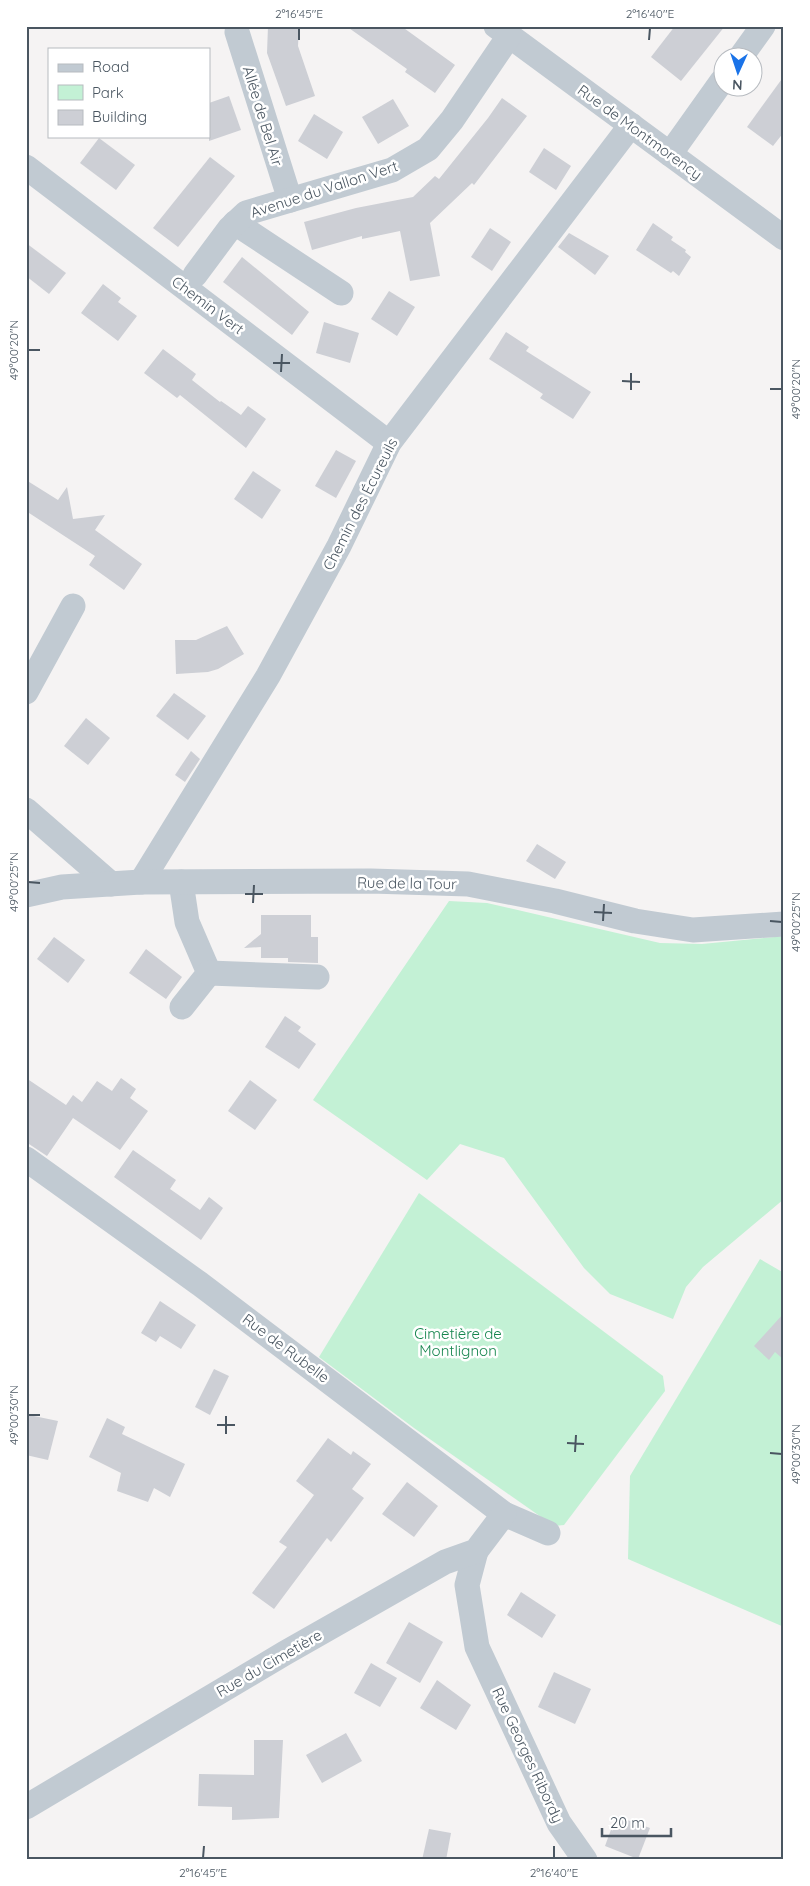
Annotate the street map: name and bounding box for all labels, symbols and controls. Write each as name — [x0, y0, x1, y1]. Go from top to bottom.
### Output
text: 2°16'45"E — [275, 6, 323, 21]
text: 2°16'40"E — [626, 6, 675, 21]
legend — [48, 48, 210, 138]
north arrow — [712, 48, 762, 98]
text: Road — [92, 57, 129, 76]
street label: Allée de Bel Air — [239, 64, 287, 169]
text: N — [732, 76, 743, 94]
street label: Rue de Montmorency — [574, 80, 706, 184]
text: Park — [92, 83, 124, 102]
text: Building — [92, 107, 147, 126]
street label: Avenue du Vallon Vert — [248, 156, 400, 222]
street label: Chemin Vert — [168, 272, 248, 338]
text: 49°00'20"N — [6, 320, 21, 380]
text: 49°00'20"N — [788, 359, 803, 419]
street label: Chemin des Écureuils — [318, 435, 402, 573]
text: 49°00'25"N — [6, 852, 21, 912]
street label: Rue de la Tour — [357, 873, 457, 893]
text: 49°00'25"N — [788, 892, 803, 952]
street label: Rue de Rubelle — [239, 1309, 333, 1387]
park label: Cimetière de Montlignon — [414, 1324, 502, 1360]
text: 49°00'30"N — [6, 1385, 21, 1445]
text: 49°00'30"N — [788, 1424, 803, 1484]
street label: Rue du Cimetière — [213, 1625, 325, 1701]
street label: Rue Georges Ribordy — [488, 1684, 568, 1826]
scale bar — [602, 1806, 671, 1838]
text: 20 m — [610, 1813, 645, 1832]
text: 2°16'45"E — [179, 1865, 227, 1880]
text: 2°16'40"E — [530, 1865, 579, 1880]

